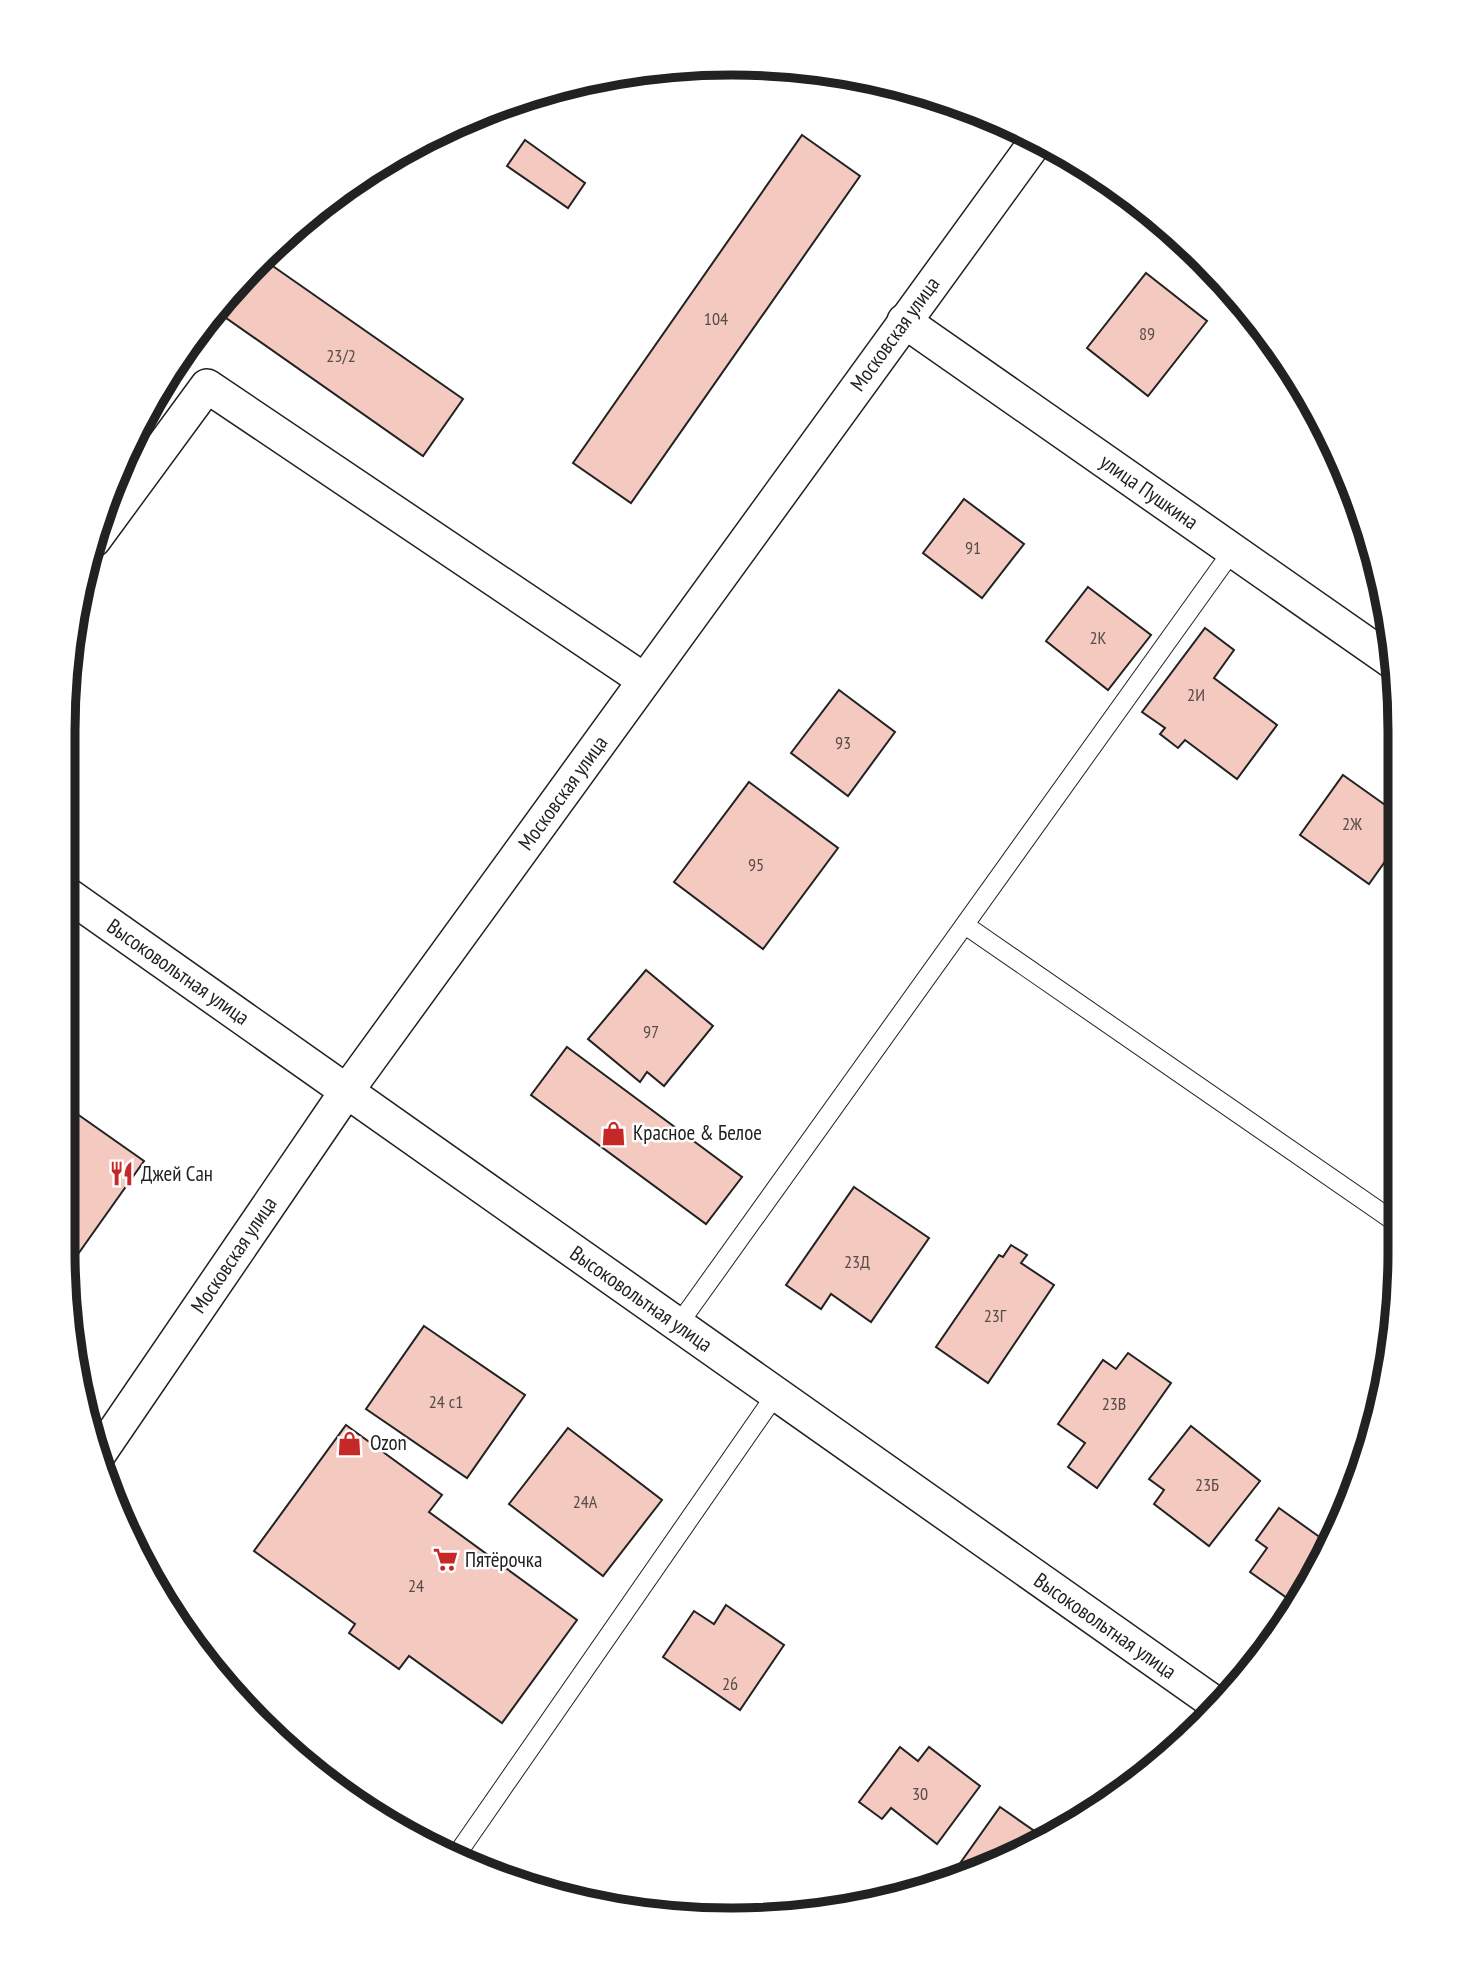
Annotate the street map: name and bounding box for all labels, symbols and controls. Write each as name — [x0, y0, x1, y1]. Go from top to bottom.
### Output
street label: Московская улица — [844, 271, 945, 396]
house number: 104 — [704, 307, 728, 330]
house number: 89 — [1139, 322, 1155, 345]
house number: 23/2 — [326, 344, 356, 367]
street label: улица Пушкина — [1095, 448, 1204, 535]
house number: 91 — [965, 536, 981, 559]
house number: 2К — [1090, 626, 1107, 649]
house number: 2И — [1187, 683, 1205, 706]
street label: Московская улица — [512, 730, 613, 855]
house number: 93 — [835, 731, 851, 754]
house number: 2Ж — [1342, 812, 1362, 835]
house number: 95 — [748, 853, 764, 876]
street label: Высоковольтная улица — [102, 912, 255, 1031]
house number: 97 — [643, 1020, 659, 1043]
shop icon: Красное & Белое — [599, 1119, 627, 1147]
place label: Красное & Белое — [633, 1119, 762, 1146]
restaurant icon: Джей Сан — [107, 1160, 135, 1188]
place label: Джей Сан — [141, 1160, 213, 1187]
street label: Московская улица — [185, 1191, 283, 1318]
street label: Высоковольтная улица — [565, 1239, 718, 1358]
house number: 23Д — [844, 1250, 870, 1273]
house number: 23Г — [984, 1304, 1007, 1327]
house number: 24 с1 — [429, 1390, 463, 1413]
house number: 23В — [1102, 1392, 1126, 1415]
shop icon: Ozon — [336, 1429, 364, 1457]
place label: Ozon — [370, 1429, 407, 1456]
house number: 23Б — [1195, 1473, 1219, 1496]
house number: 24А — [573, 1490, 598, 1513]
supermarket icon: Пятёрочка — [431, 1546, 459, 1574]
place label: Пятёрочка — [465, 1546, 542, 1573]
street label: Высоковольтная улица — [1029, 1566, 1182, 1685]
house number: 24 — [408, 1574, 424, 1597]
house number: 26 — [722, 1672, 738, 1695]
house number: 30 — [912, 1782, 928, 1805]

